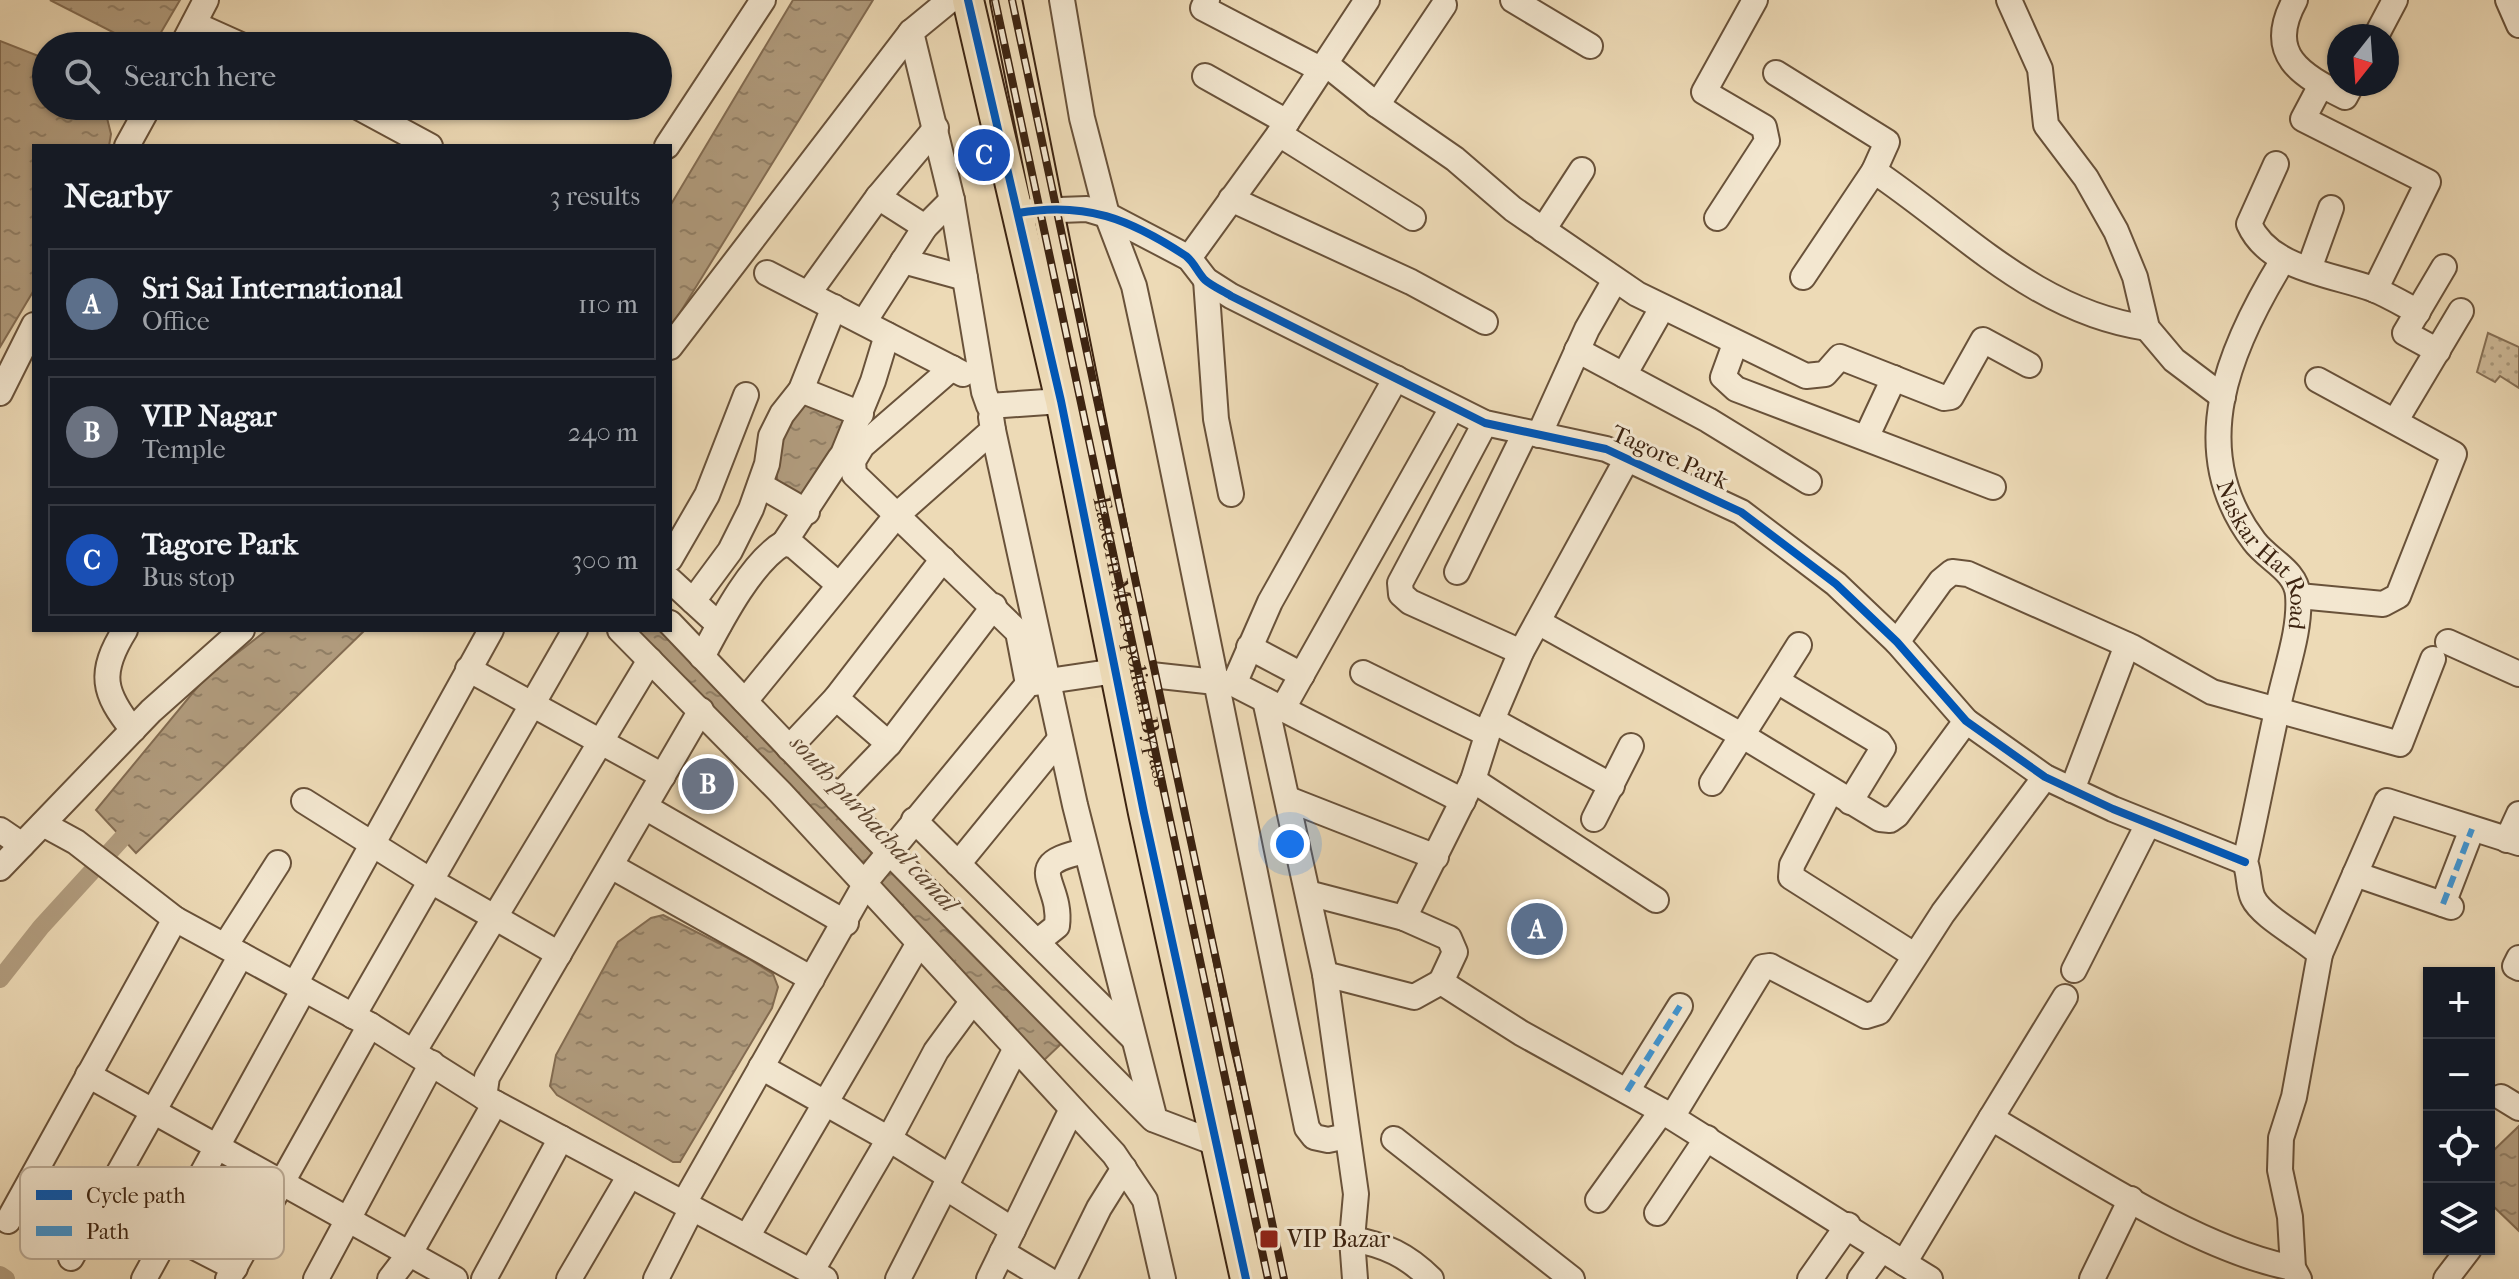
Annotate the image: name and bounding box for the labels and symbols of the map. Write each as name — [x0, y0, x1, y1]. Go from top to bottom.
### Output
north arrow — [2327, 24, 2399, 96]
pin: C — [958, 125, 1010, 185]
street label: Tagore Park — [1607, 419, 1733, 495]
street label: Naskar Hat Road — [2210, 477, 2313, 632]
street label: Eastern Metropolitan Bypass — [1087, 494, 1177, 790]
water label: south purbachal canal — [783, 727, 966, 920]
pin: B — [682, 754, 734, 814]
your location — [1270, 824, 1310, 864]
pin: A — [1511, 899, 1563, 959]
legend — [20, 1167, 284, 1259]
text: Cycle path — [86, 1183, 186, 1209]
text: Path — [86, 1219, 130, 1245]
place label: VIP Bazar — [1286, 1225, 1391, 1253]
marker: VIP Bazar — [1258, 1228, 1280, 1250]

